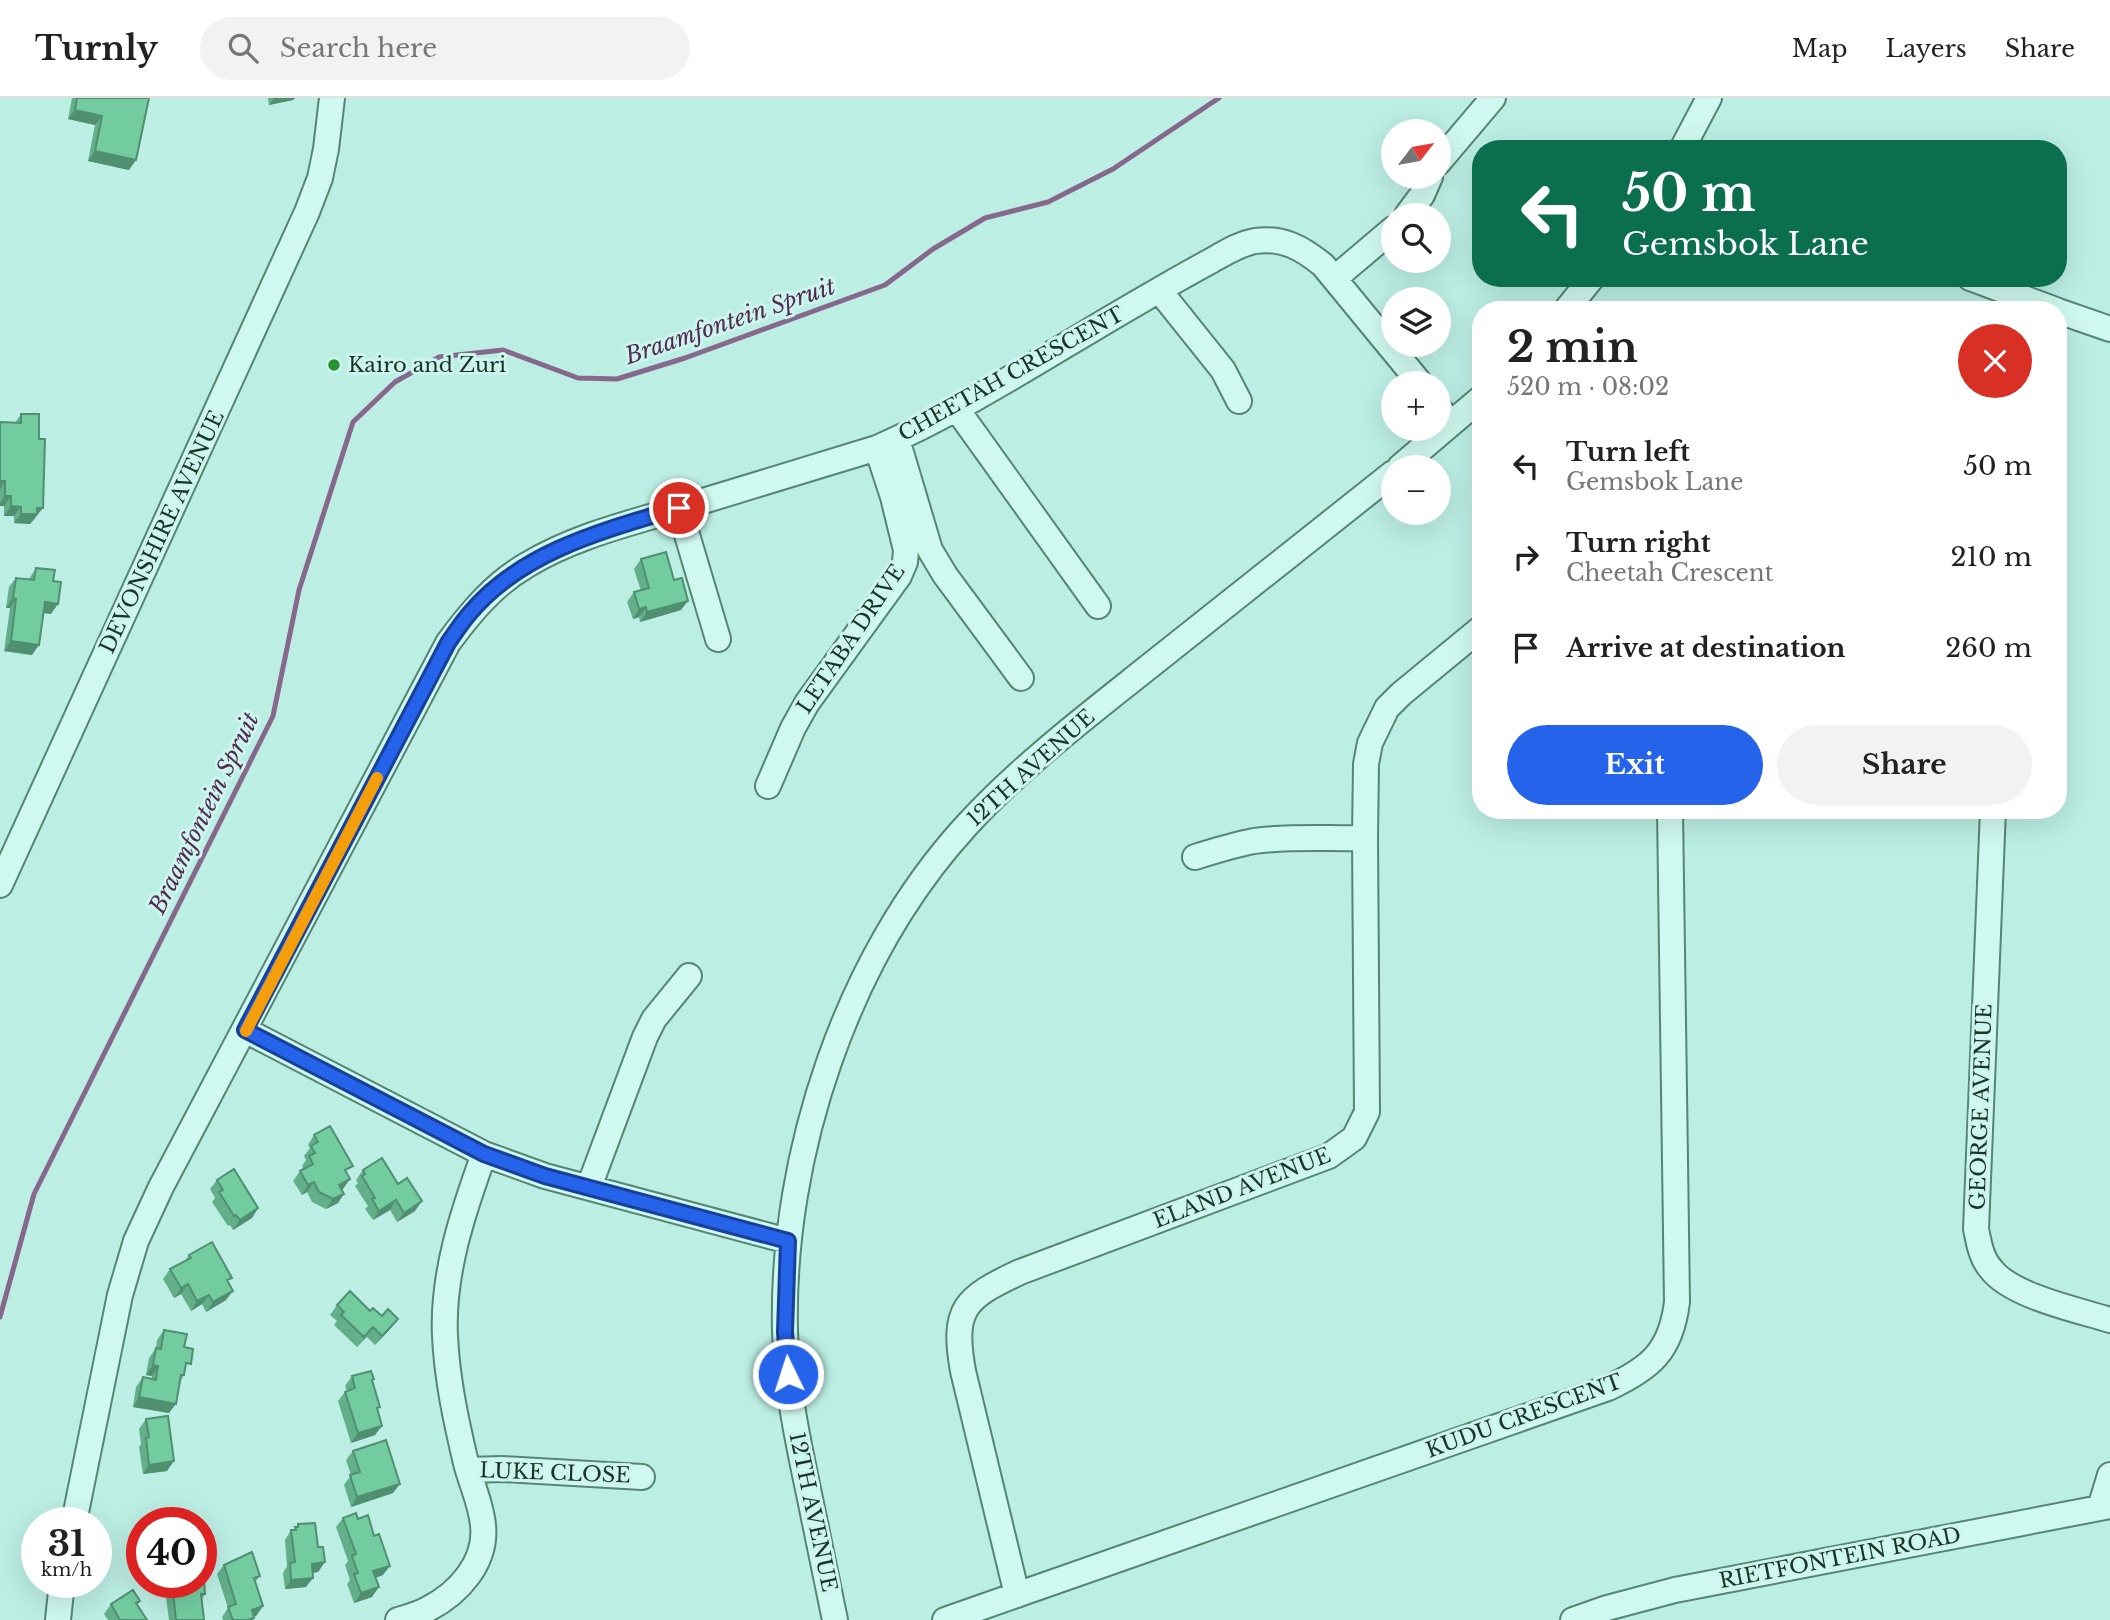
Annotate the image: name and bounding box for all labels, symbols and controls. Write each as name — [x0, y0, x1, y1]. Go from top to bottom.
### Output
search box — [200, 17, 690, 80]
text: Turnly — [35, 28, 158, 69]
icon: search — [224, 29, 262, 67]
text: Search here — [280, 32, 437, 64]
text: Map — [1792, 34, 1848, 63]
text: Layers — [1886, 34, 1967, 63]
text: Share — [2005, 34, 2075, 63]
north arrow — [1381, 119, 1451, 189]
map controls — [1381, 119, 1451, 525]
text: 50 m — [1622, 163, 1755, 224]
icon: left — [1507, 168, 1598, 259]
button: search — [1381, 203, 1451, 273]
text: Gemsbok Lane — [1622, 224, 1869, 264]
water label: Braamfontein Spruit — [620, 272, 839, 370]
button: layers — [1381, 287, 1451, 357]
street label: CHEETAH CRESCENT — [894, 301, 1128, 447]
text: 2 min — [1507, 321, 1638, 373]
button: close — [1958, 324, 2032, 398]
place label: Kairo and Zuri — [348, 352, 506, 378]
marker: Kairo and Zuri — [326, 357, 342, 373]
button: + — [1381, 371, 1451, 441]
text: 520 m · 08:02 — [1507, 373, 1669, 401]
street label: DEVONSHIRE AVENUE — [94, 406, 230, 658]
text: Turn left — [1566, 436, 1690, 468]
icon: left — [1507, 447, 1545, 485]
text: 50 m — [1963, 450, 2032, 482]
button: − — [1381, 455, 1451, 525]
text: Gemsbok Lane — [1566, 468, 1743, 496]
pin — [649, 478, 709, 538]
icon: arrive — [660, 489, 698, 527]
text: Turn right — [1566, 527, 1711, 559]
icon: right — [1507, 538, 1545, 576]
text: 210 m — [1950, 541, 2032, 573]
street label: LETABA DRIVE — [791, 559, 911, 719]
text: Cheetah Crescent — [1566, 559, 1773, 587]
icon: arrive — [1507, 629, 1545, 667]
text: Arrive at destination — [1566, 632, 1846, 664]
text: 260 m — [1945, 632, 2032, 664]
street label: 12TH AVENUE — [962, 704, 1100, 832]
water label: Braamfontein Spruit — [143, 707, 265, 919]
button: Exit — [1507, 725, 1763, 805]
button: Share — [1777, 725, 2032, 805]
street label: GEORGE AVENUE — [1964, 1003, 1998, 1211]
street label: ELAND AVENUE — [1150, 1142, 1334, 1234]
position arrow — [751, 1337, 825, 1411]
street label: KUDU CRESCENT — [1422, 1368, 1626, 1464]
street label: 12TH AVENUE — [783, 1430, 843, 1594]
street label: LUKE CLOSE — [479, 1457, 631, 1489]
speed limit sign: 40 — [126, 1507, 217, 1598]
text: 31 — [48, 1522, 85, 1565]
street label: RIETFONTEIN ROAD — [1717, 1522, 1963, 1594]
text: km/h — [41, 1559, 92, 1581]

